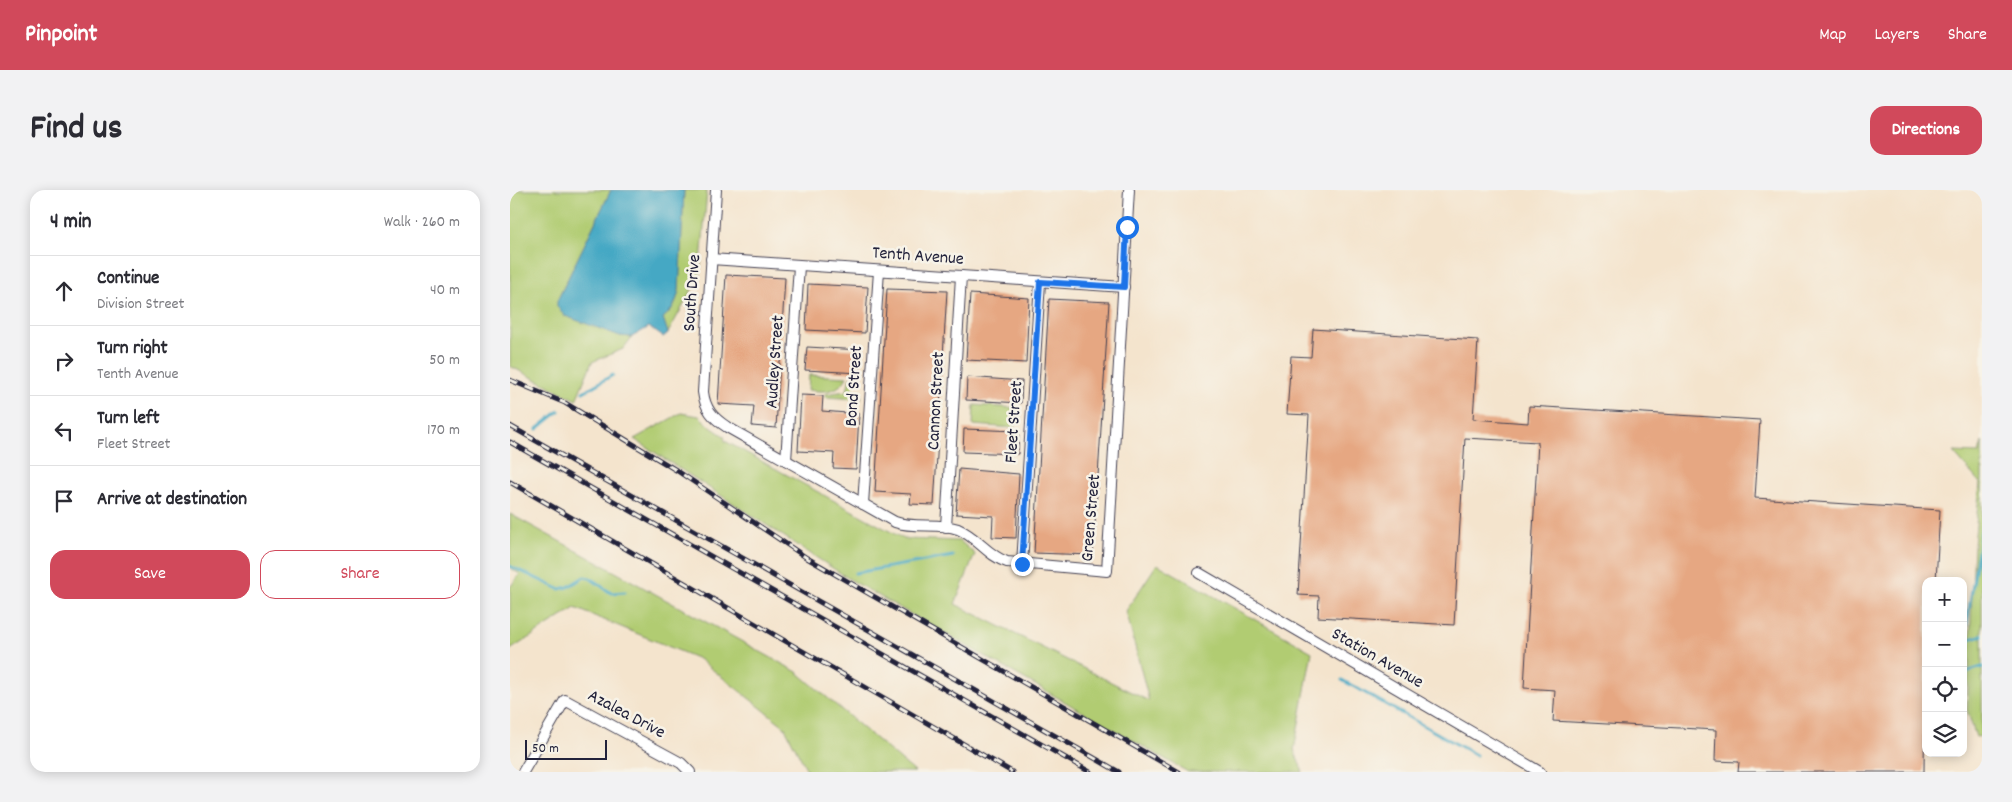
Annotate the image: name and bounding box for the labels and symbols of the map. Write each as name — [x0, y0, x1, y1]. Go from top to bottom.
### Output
route start — [1116, 216, 1139, 239]
street label: Tenth Avenue — [871, 241, 965, 273]
street label: South Drive — [678, 253, 708, 332]
street label: Audley Street — [760, 314, 792, 409]
street label: Bond Street — [840, 344, 870, 427]
street label: Cannon Street — [922, 351, 952, 451]
street label: Fleet Street — [1000, 380, 1030, 464]
street label: Green Street — [1076, 473, 1108, 563]
route end — [1011, 553, 1034, 576]
street label: Station Avenue — [1326, 623, 1428, 696]
street label: Azalea Drive — [583, 684, 669, 746]
scale bar — [525, 737, 608, 760]

